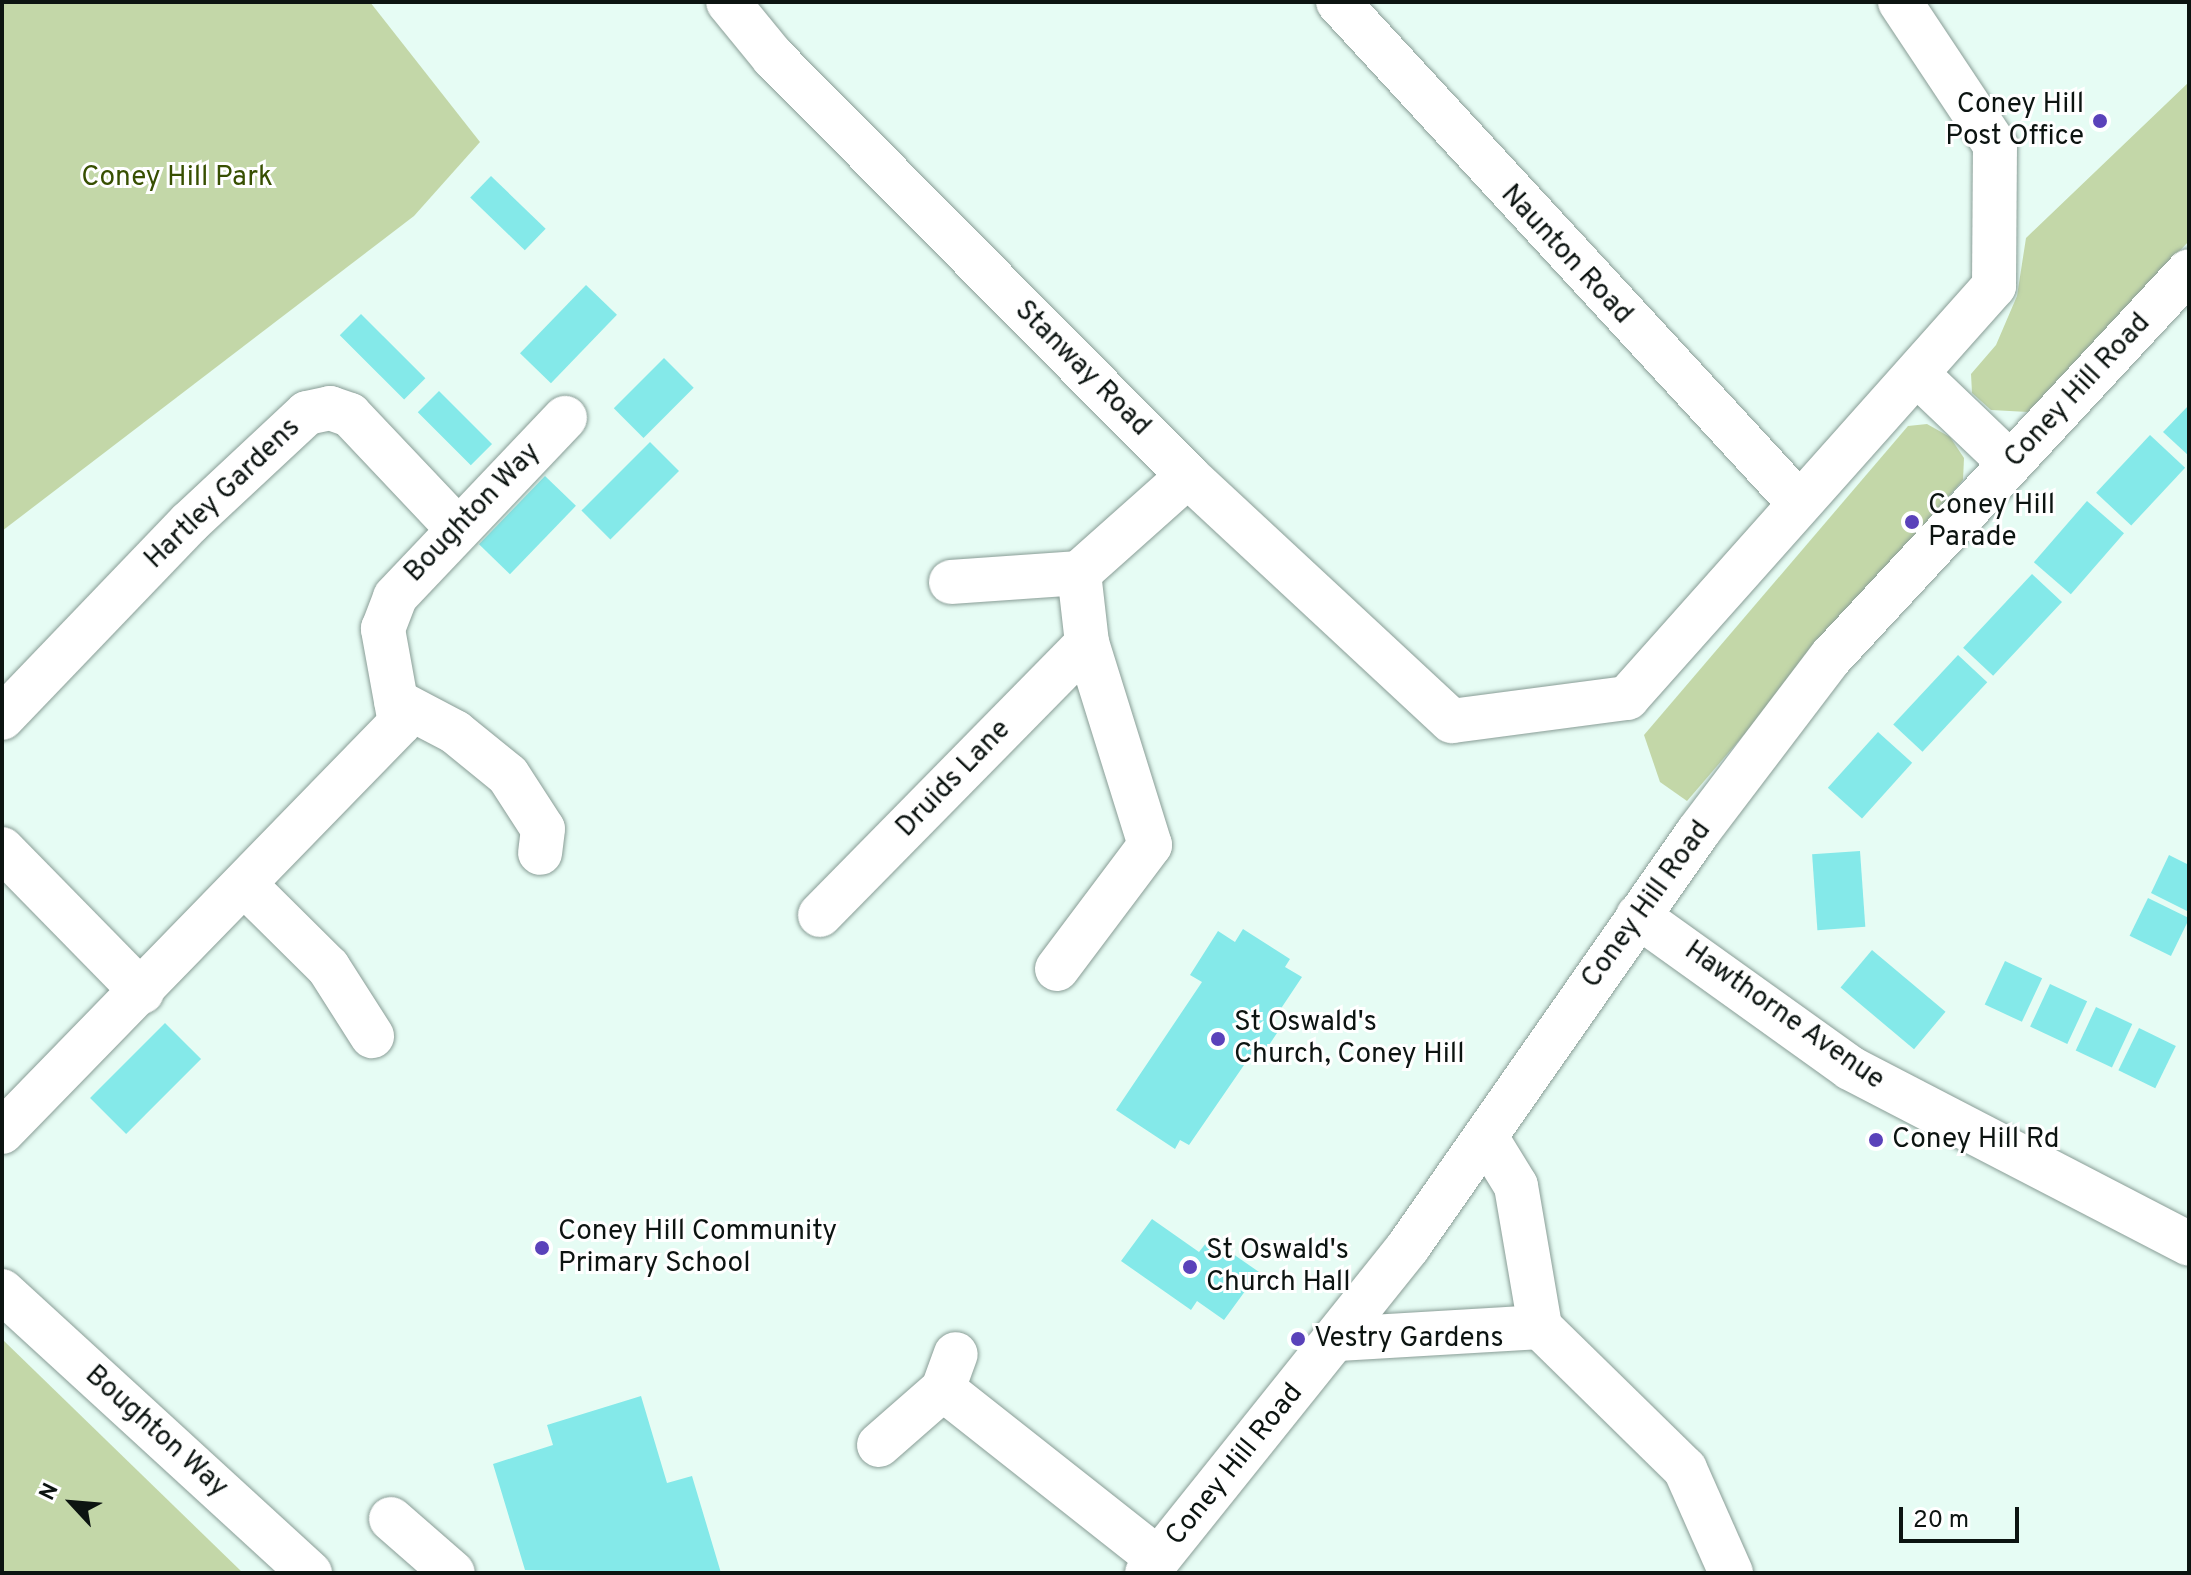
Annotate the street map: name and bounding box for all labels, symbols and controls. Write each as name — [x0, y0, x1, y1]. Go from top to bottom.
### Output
place label: Coney Hill Post Office — [1945, 88, 2084, 154]
marker: Coney Hill Post Office — [2091, 112, 2109, 130]
park label: Coney Hill Park — [81, 161, 273, 195]
street label: Naunton Road — [1493, 178, 1639, 332]
street label: Stanway Road — [1007, 294, 1157, 444]
street label: Coney Hill Road — [1998, 307, 2158, 475]
street label: Hartley Gardens — [138, 411, 308, 577]
street label: Boughton Way — [398, 436, 548, 590]
place label: Coney Hill Parade — [1928, 489, 2055, 555]
marker: Coney Hill Parade — [1903, 513, 1921, 531]
street label: Druids Lane — [890, 713, 1018, 845]
street label: Coney Hill Road — [1575, 815, 1719, 995]
street label: Hawthorne Avenue — [1677, 934, 1891, 1098]
place label: St Oswald's Church, Coney Hill — [1234, 1006, 1465, 1072]
marker: St Oswald's Church, Coney Hill — [1209, 1030, 1227, 1048]
place label: Coney Hill Rd — [1892, 1123, 2059, 1157]
marker: Coney Hill Rd — [1867, 1131, 1885, 1149]
place label: Coney Hill Community Primary School — [558, 1215, 837, 1281]
place label: St Oswald's Church Hall — [1206, 1234, 1351, 1300]
marker: Coney Hill Community Primary School — [533, 1239, 551, 1257]
marker: St Oswald's Church Hall — [1181, 1258, 1199, 1276]
place label: Vestry Gardens — [1314, 1322, 1504, 1356]
marker: Vestry Gardens — [1289, 1330, 1307, 1348]
street label: Boughton Way — [77, 1359, 235, 1505]
street label: Coney Hill Road — [1159, 1377, 1311, 1553]
north arrow — [32, 1463, 112, 1543]
text: N — [34, 1479, 66, 1505]
scale bar — [1903, 1491, 2023, 1541]
text: 20 m — [1913, 1506, 1969, 1536]

